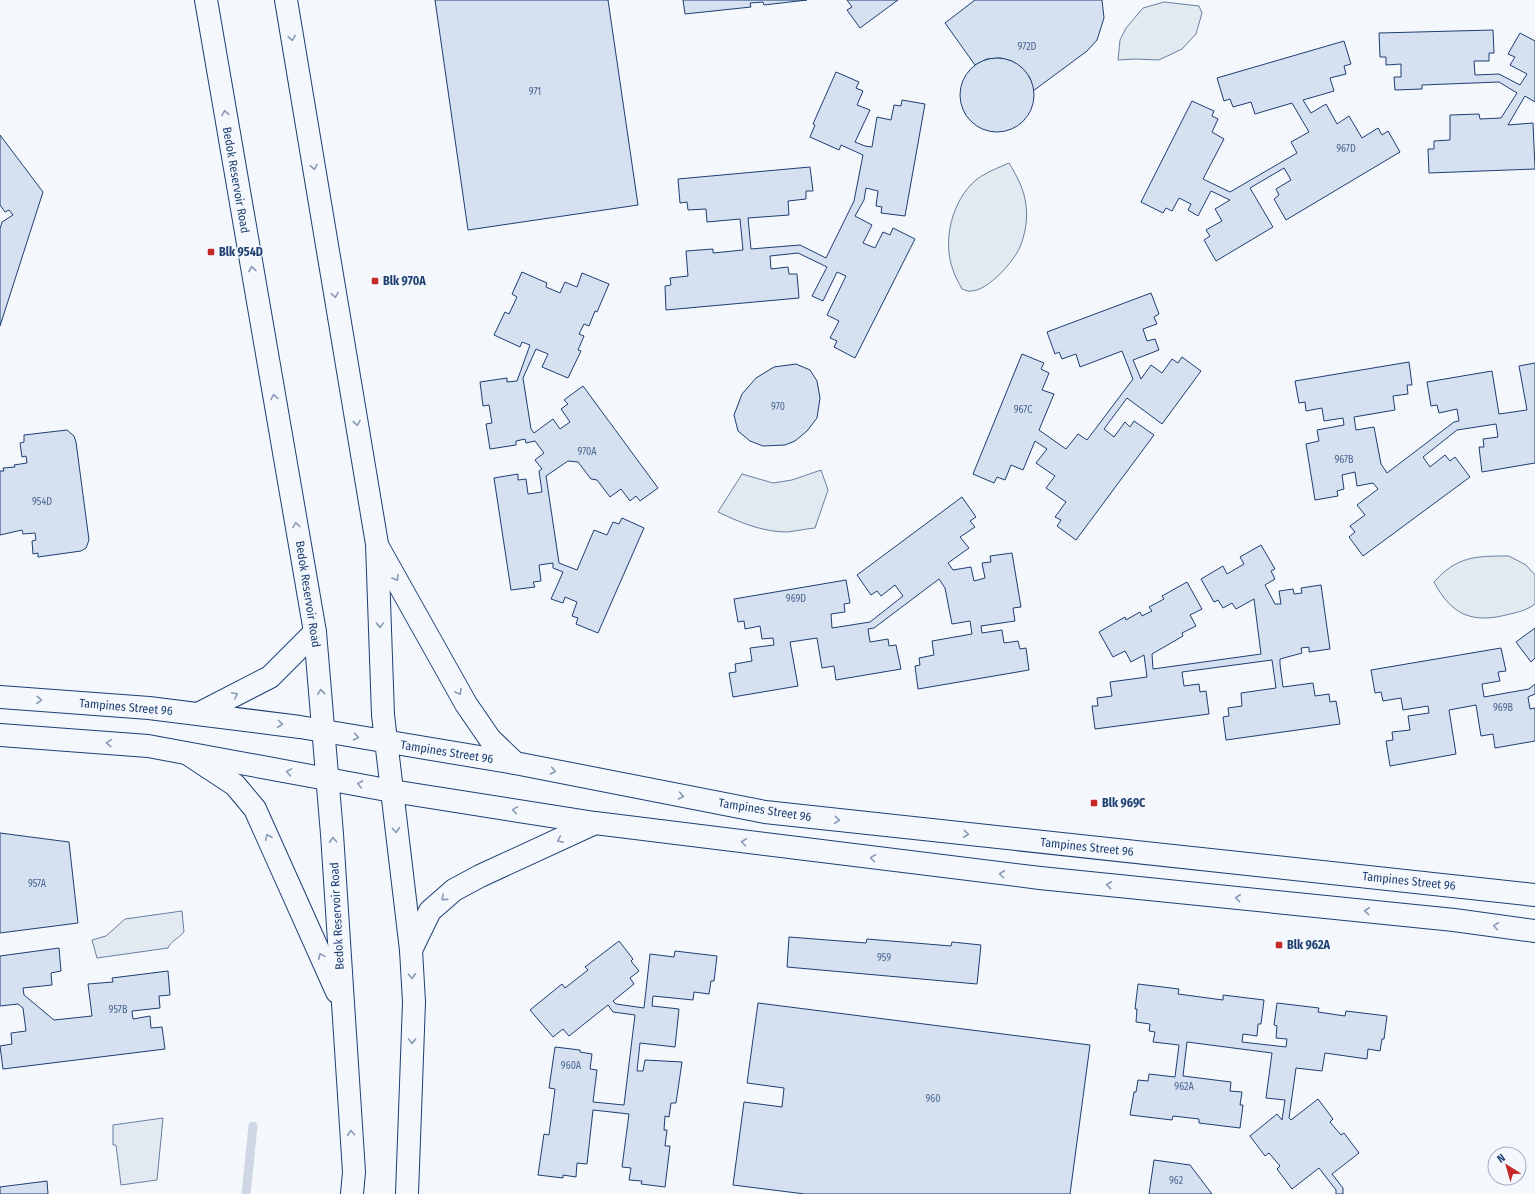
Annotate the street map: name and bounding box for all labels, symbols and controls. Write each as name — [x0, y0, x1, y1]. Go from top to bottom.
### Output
one-way arrow — [287, 35, 296, 42]
house number: 972D — [1018, 41, 1037, 53]
house number: 971 — [529, 86, 541, 98]
one-way arrow — [221, 110, 229, 116]
street label: Bedok Reservoir Road — [220, 126, 252, 234]
house number: 967D — [1336, 143, 1356, 155]
one-way arrow — [309, 164, 317, 170]
place label: Blk 954D — [219, 245, 263, 259]
marker: Blk 954D — [206, 247, 216, 257]
one-way arrow — [248, 266, 257, 272]
place label: Blk 970A — [383, 274, 426, 288]
marker: Blk 970A — [370, 276, 380, 286]
one-way arrow — [330, 292, 339, 298]
one-way arrow — [270, 394, 279, 400]
house number: 970 — [771, 401, 785, 413]
house number: 967C — [1014, 404, 1032, 416]
one-way arrow — [352, 420, 360, 426]
house number: 970A — [577, 446, 597, 458]
house number: 967B — [1334, 454, 1354, 466]
house number: 954D — [32, 496, 52, 508]
one-way arrow — [293, 522, 301, 528]
street label: Bedok Reservoir Road — [293, 540, 323, 648]
one-way arrow — [391, 574, 399, 581]
house number: 969D — [786, 593, 806, 605]
one-way arrow — [375, 622, 384, 628]
one-way arrow — [455, 687, 462, 695]
one-way arrow — [317, 689, 326, 695]
one-way arrow — [231, 693, 238, 700]
one-way arrow — [36, 696, 42, 705]
street label: Tampines Street 96 — [79, 696, 173, 718]
house number: 969B — [1493, 702, 1514, 714]
one-way arrow — [277, 719, 283, 728]
one-way arrow — [353, 732, 359, 740]
street label: Tampines Street 96 — [400, 738, 494, 766]
one-way arrow — [106, 739, 112, 748]
one-way arrow — [550, 766, 557, 775]
one-way arrow — [286, 768, 292, 777]
one-way arrow — [357, 781, 363, 789]
one-way arrow — [678, 791, 684, 800]
street label: Tampines Street 96 — [718, 796, 812, 824]
place label: Blk 969C — [1102, 796, 1146, 810]
marker: Blk 969C — [1089, 798, 1099, 808]
one-way arrow — [512, 807, 519, 815]
one-way arrow — [834, 815, 840, 824]
one-way arrow — [391, 827, 400, 833]
one-way arrow — [963, 829, 969, 838]
one-way arrow — [265, 834, 273, 842]
one-way arrow — [557, 835, 565, 843]
street label: Tampines Street 96 — [1040, 835, 1134, 859]
one-way arrow — [328, 837, 337, 843]
one-way arrow — [741, 837, 747, 846]
one-way arrow — [870, 853, 876, 862]
street label: Bedok Reservoir Road — [327, 862, 347, 970]
one-way arrow — [999, 869, 1005, 878]
street label: Tampines Street 96 — [1362, 869, 1456, 893]
house number: 957A — [28, 878, 47, 890]
one-way arrow — [1105, 881, 1112, 890]
one-way arrow — [442, 893, 449, 900]
one-way arrow — [1235, 894, 1241, 903]
one-way arrow — [1364, 907, 1370, 916]
one-way arrow — [1493, 922, 1499, 931]
place label: Blk 962A — [1287, 938, 1331, 952]
marker: Blk 962A — [1274, 940, 1284, 950]
one-way arrow — [318, 952, 326, 960]
house number: 959 — [877, 952, 891, 964]
one-way arrow — [408, 973, 417, 979]
house number: 957B — [109, 1004, 128, 1016]
one-way arrow — [408, 1038, 416, 1044]
house number: 960A — [561, 1060, 582, 1072]
house number: 962A — [1174, 1081, 1194, 1093]
house number: 960 — [925, 1093, 941, 1105]
one-way arrow — [347, 1130, 356, 1136]
north arrow — [1487, 1146, 1527, 1186]
text: N — [1495, 1151, 1508, 1166]
house number: 962 — [1169, 1175, 1184, 1187]

